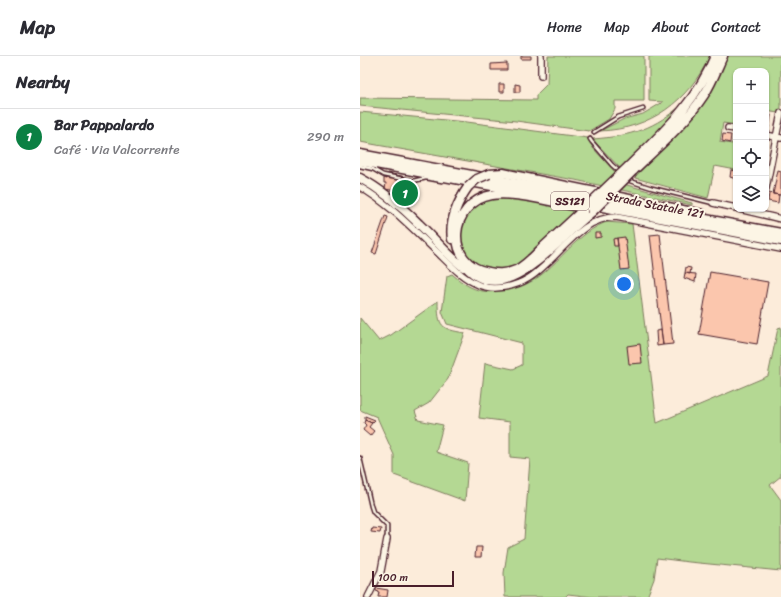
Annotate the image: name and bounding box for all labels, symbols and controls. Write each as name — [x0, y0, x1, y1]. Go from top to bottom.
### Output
text: Map — [20, 11, 55, 44]
text: Home — [547, 15, 582, 40]
text: Map — [604, 15, 630, 40]
text: About — [652, 15, 689, 40]
text: Contact — [711, 15, 761, 40]
text: Nearby — [16, 67, 70, 97]
map controls — [733, 68, 769, 212]
button: + — [733, 68, 769, 104]
button: − — [733, 104, 769, 140]
text: Bar Pappalardo — [54, 112, 154, 138]
text: 1 — [26, 125, 32, 148]
text: 290 m — [307, 125, 344, 148]
text: Café · Via Valcorrente — [54, 138, 179, 161]
button: locate — [733, 140, 769, 176]
button: layers — [733, 176, 769, 212]
pin: 1 — [392, 178, 418, 208]
street label: Strada Statale 121 — [604, 185, 706, 225]
road number: SS121 — [551, 192, 589, 210]
your location — [614, 274, 634, 294]
text: 100 m — [378, 568, 408, 587]
scale bar — [372, 569, 454, 588]

